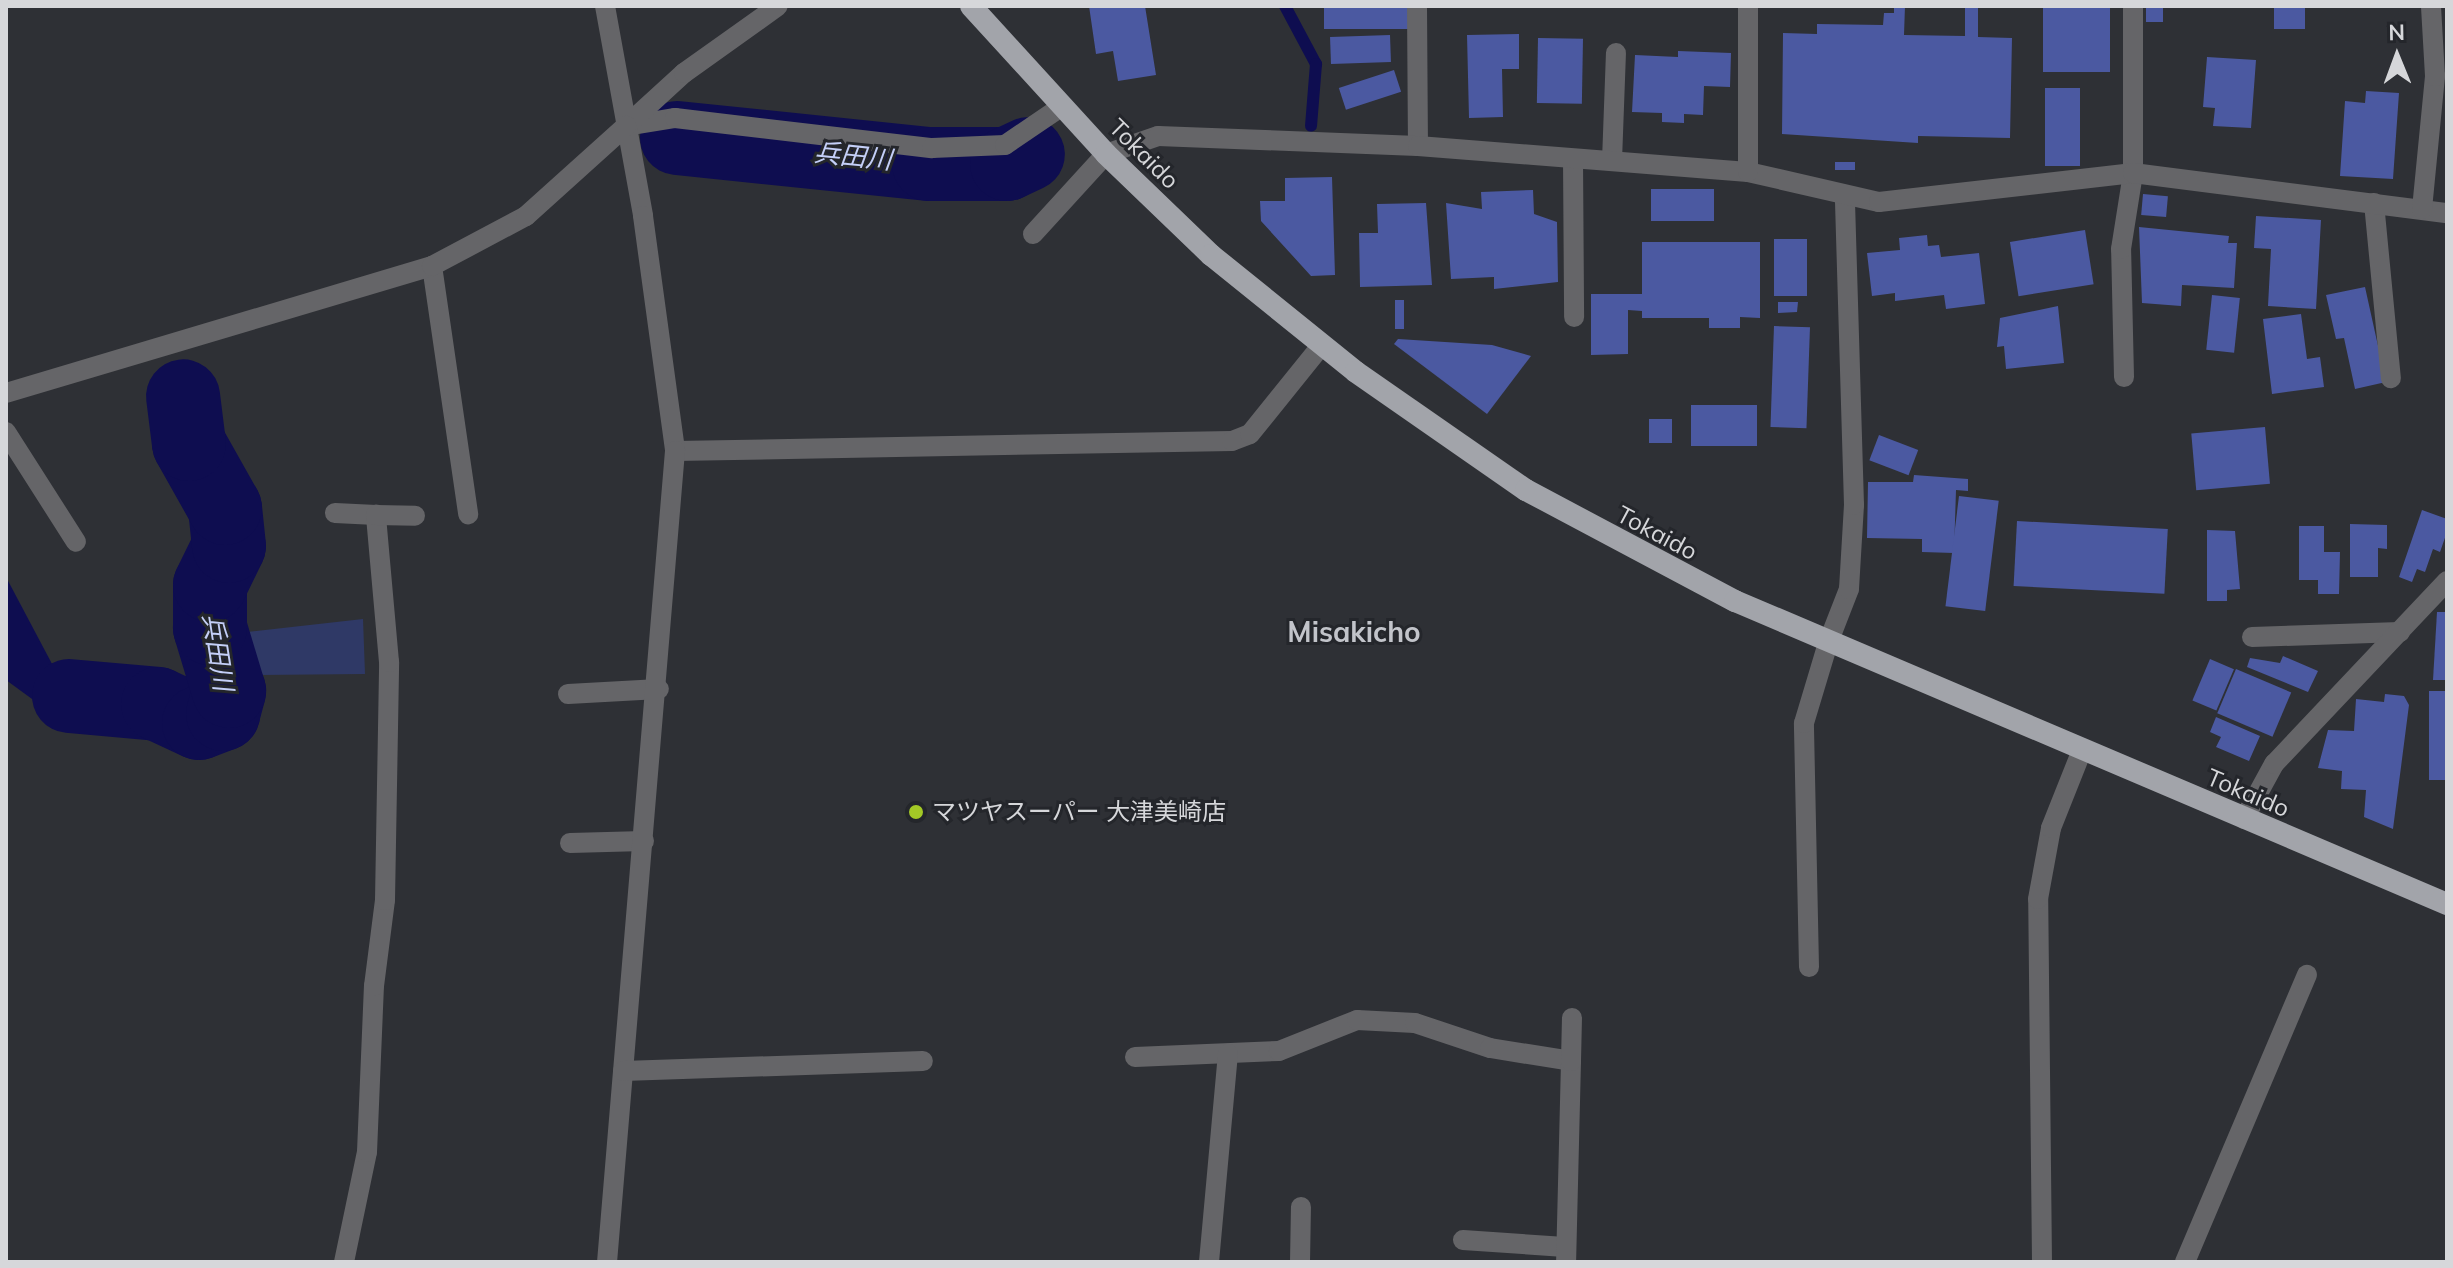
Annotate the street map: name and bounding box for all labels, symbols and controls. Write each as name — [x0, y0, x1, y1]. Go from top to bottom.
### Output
north arrow — [2357, 16, 2437, 96]
text: N — [2388, 18, 2405, 46]
street label: Tokaido — [1103, 113, 1185, 195]
water label: 兵田川 — [813, 136, 893, 176]
street label: Tokaido — [1612, 500, 1702, 566]
water label: 兵田川 — [196, 611, 240, 693]
district label: Misakicho — [1287, 615, 1421, 649]
street label: Tokaido — [2202, 763, 2294, 823]
place label: マツヤスーパー 大津美崎店 — [932, 798, 1226, 826]
marker: マツヤスーパー 大津美崎店 — [907, 803, 925, 821]

